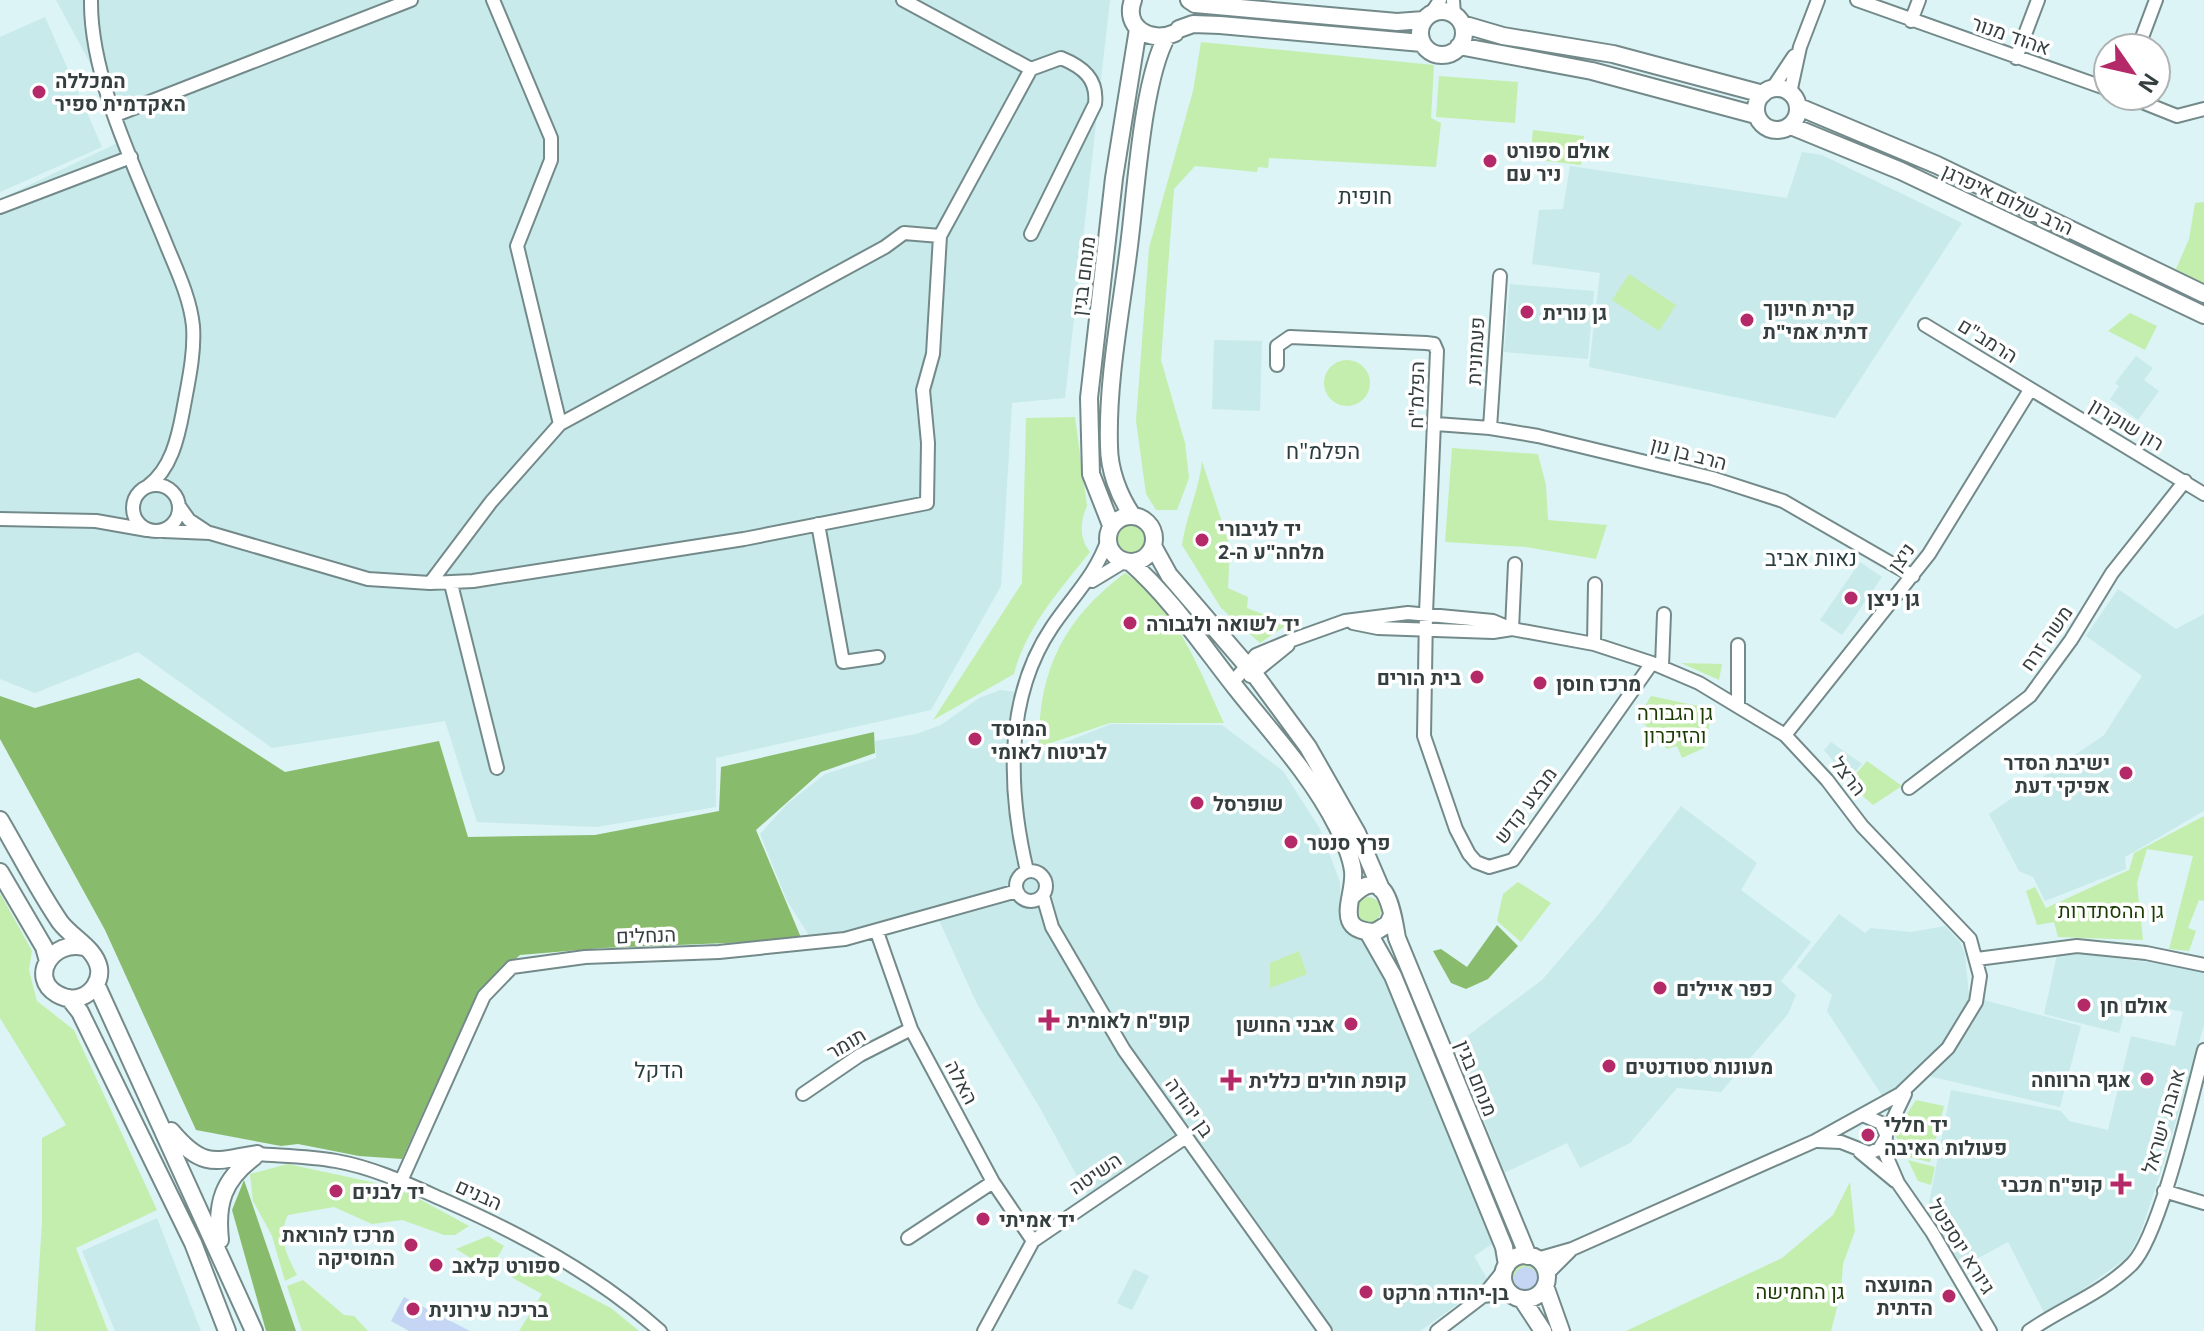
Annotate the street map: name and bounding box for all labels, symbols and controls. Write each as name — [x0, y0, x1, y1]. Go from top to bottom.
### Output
street label: אהוד מנור — [1968, 9, 2054, 61]
north arrow — [2092, 32, 2172, 112]
place label: המכללה האקדמית ספיר — [55, 67, 186, 117]
text: N — [2132, 68, 2167, 100]
marker: המכללה האקדמית ספיר — [30, 83, 48, 101]
place label: אולם ספורט ניר עם — [1506, 137, 1610, 187]
marker: אולם ספורט ניר עם — [1481, 152, 1499, 170]
street label: הרב שלום איפרגן — [1938, 157, 2078, 241]
district label: חופית — [1338, 180, 1392, 210]
street label: מנחם בגין — [1065, 235, 1101, 317]
place label: קרית חינוך דתית אמי"ת — [1763, 295, 1868, 345]
place label: גן נורית — [1543, 299, 1607, 326]
marker: גן נורית — [1518, 303, 1536, 321]
marker: קרית חינוך דתית אמי"ת — [1738, 311, 1756, 329]
street label: הרמב"ם — [1953, 311, 2023, 369]
street label: פעמונית — [1460, 316, 1490, 386]
street label: הפלמ"ח — [1402, 361, 1430, 429]
street label: רון שוקרון — [2085, 391, 2169, 457]
street label: הרב בן נון — [1648, 430, 1730, 476]
district label: הפלמ"ח — [1286, 435, 1360, 465]
place label: יד לגיבורי מלחה"ע ה-2 — [1218, 515, 1325, 565]
marker: יד לגיבורי מלחה"ע ה-2 — [1193, 531, 1211, 549]
street label: ניצן — [1881, 537, 1921, 577]
district label: נאות אביב — [1765, 542, 1857, 572]
place label: גן ניצן — [1867, 585, 1920, 612]
marker: גן ניצן — [1842, 589, 1860, 607]
street label: משה זרח — [2014, 600, 2078, 676]
place label: יד לשואה ולגבורה — [1146, 610, 1300, 637]
marker: יד לשואה ולגבורה — [1121, 614, 1139, 632]
place label: בית הורים — [1377, 664, 1461, 691]
marker: בית הורים — [1468, 668, 1486, 686]
place label: מרכז חוסן — [1556, 670, 1641, 697]
marker: מרכז חוסן — [1531, 674, 1549, 692]
park label: גן הגבורה והזיכרון — [1637, 699, 1713, 749]
place label: המוסד לביטוח לאומי — [991, 715, 1107, 765]
marker: המוסד לביטוח לאומי — [966, 730, 984, 748]
place label: ישיבת הסדר אפיקי דעת — [2004, 749, 2110, 799]
street label: הרצל — [1825, 751, 1873, 801]
street label: מבצע קדש — [1487, 761, 1563, 849]
marker: ישיבת הסדר אפיקי דעת — [2117, 764, 2135, 782]
place label: שופרסל — [1213, 790, 1283, 817]
marker: שופרסל — [1188, 794, 1206, 812]
place label: פרץ סנטר — [1307, 829, 1390, 856]
marker: פרץ סנטר — [1282, 833, 1300, 851]
park label: גן ההסתדרות — [2058, 897, 2164, 924]
street label: הנחלים — [615, 920, 677, 950]
place label: כפר איילים — [1676, 975, 1773, 1002]
marker: כפר איילים — [1651, 979, 1669, 997]
place label: אולם חן — [2100, 992, 2168, 1019]
marker: אולם חן — [2075, 996, 2093, 1014]
place label: קופ"ח לאומית — [1067, 1007, 1190, 1034]
marker: קופ"ח לאומית — [1038, 1009, 1060, 1031]
place label: אבני החושן — [1236, 1011, 1335, 1038]
marker: אבני החושן — [1342, 1015, 1360, 1033]
street label: תומר — [822, 1021, 870, 1065]
street label: מנחם בגין — [1449, 1036, 1505, 1120]
place label: מעונות סטודנטים — [1625, 1053, 1773, 1080]
district label: הדקל — [634, 1054, 684, 1084]
street label: האלה — [939, 1055, 985, 1109]
marker: מעונות סטודנטים — [1600, 1057, 1618, 1075]
place label: אגף הרווחה — [2031, 1066, 2131, 1093]
street label: אהבת ישראל — [2135, 1066, 2191, 1176]
place label: קופת חולים כללית — [1249, 1067, 1407, 1094]
marker: קופת חולים כללית — [1220, 1069, 1242, 1091]
marker: אגף הרווחה — [2138, 1070, 2156, 1088]
street label: בן יהודה — [1160, 1072, 1221, 1143]
place label: יד חללי פעולות האיבה — [1884, 1111, 2007, 1161]
marker: יד חללי פעולות האיבה — [1859, 1126, 1877, 1144]
street label: השיטה — [1064, 1146, 1126, 1200]
place label: קופ"ח מכבי — [2001, 1171, 2103, 1198]
street label: הבנים — [451, 1172, 507, 1216]
marker: קופ"ח מכבי — [2110, 1173, 2132, 1195]
place label: יד לבנים — [352, 1178, 425, 1205]
marker: יד לבנים — [327, 1182, 345, 1200]
street label: גיורא יוספטל — [1922, 1193, 2002, 1299]
place label: יד אמיתי — [999, 1206, 1075, 1233]
marker: יד אמיתי — [974, 1210, 992, 1228]
place label: מרכז להוראת המוסיקה — [282, 1221, 395, 1271]
marker: מרכז להוראת המוסיקה — [402, 1236, 420, 1254]
place label: ספורט קלאב — [452, 1252, 560, 1279]
marker: ספורט קלאב — [427, 1256, 445, 1274]
place label: המועצה הדתית — [1864, 1271, 1933, 1321]
park label: גן החמישה — [1756, 1278, 1844, 1305]
place label: בן-יהודה מרקט — [1382, 1279, 1509, 1306]
marker: בן-יהודה מרקט — [1357, 1283, 1375, 1301]
marker: המועצה הדתית — [1940, 1287, 1958, 1305]
place label: בריכה עירונית — [429, 1296, 548, 1323]
marker: בריכה עירונית — [404, 1300, 422, 1318]

